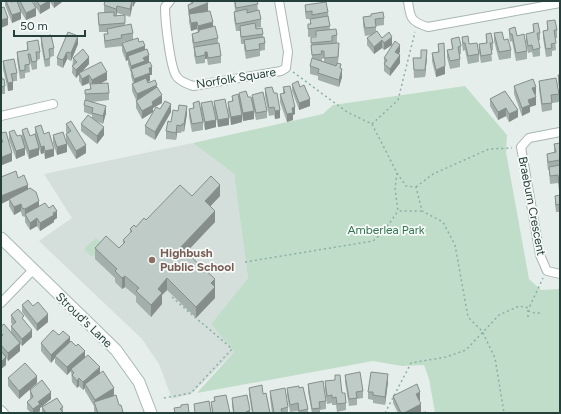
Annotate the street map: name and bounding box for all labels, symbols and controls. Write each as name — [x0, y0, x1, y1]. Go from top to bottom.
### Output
scale bar — [14, 12, 85, 38]
text: 50 m — [20, 19, 48, 33]
street label: Norfolk Square — [195, 65, 277, 91]
street label: Braeburn Crescent — [516, 155, 549, 257]
park label: Amberlea Park — [347, 223, 425, 237]
place label: Highbush Public School — [160, 246, 234, 274]
marker: Highbush Public School — [147, 255, 157, 265]
street label: Stroud's Lane — [53, 290, 116, 351]

